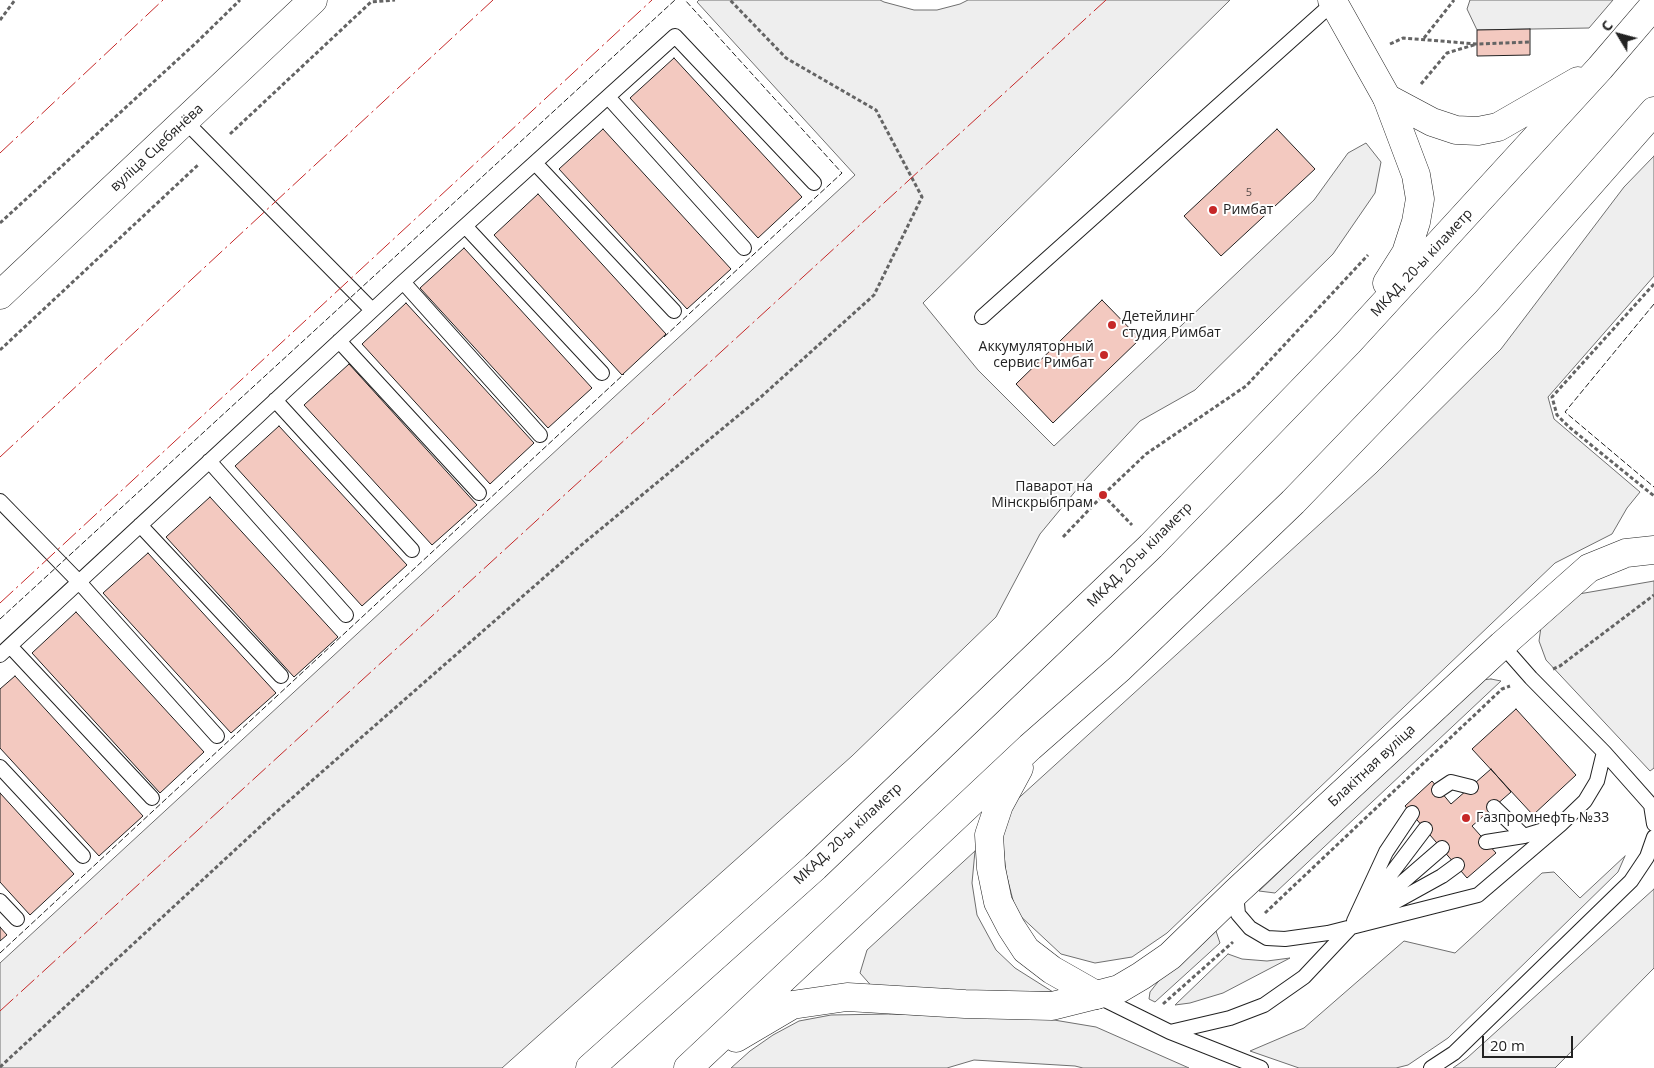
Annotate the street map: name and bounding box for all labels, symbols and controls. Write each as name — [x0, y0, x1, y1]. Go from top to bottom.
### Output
north arrow — [1594, 10, 1644, 60]
text: С — [1596, 16, 1617, 35]
street label: вуліца Сцебянёва — [107, 101, 207, 195]
house number: 5 — [1246, 186, 1252, 200]
place label: Римбат — [1223, 202, 1273, 218]
marker: Римбат — [1207, 204, 1219, 216]
street label: МКАД, 20-ы кіламетр — [1368, 206, 1476, 320]
place label: Детейлинг студия Римбат — [1122, 309, 1221, 342]
marker: Детейлинг студия Римбат — [1106, 319, 1118, 331]
place label: Аккумуляторный сервис Римбат — [979, 339, 1094, 372]
marker: Аккумуляторный сервис Римбат — [1098, 349, 1110, 361]
place label: Паварот на Мінскрыбпрам — [991, 479, 1093, 512]
marker: Паварот на Мінскрыбпрам — [1097, 489, 1109, 501]
street label: МКАД, 20-ы кіламетр — [1084, 499, 1196, 611]
street label: Блакітная вуліца — [1325, 721, 1419, 811]
street label: МКАД, 20-ы кіламетр — [791, 780, 905, 888]
place label: Газпромнефть №33 — [1476, 810, 1609, 826]
marker: Газпромнефть №33 — [1460, 812, 1472, 824]
scale bar — [1484, 1026, 1575, 1058]
text: 20 m — [1490, 1035, 1525, 1055]

